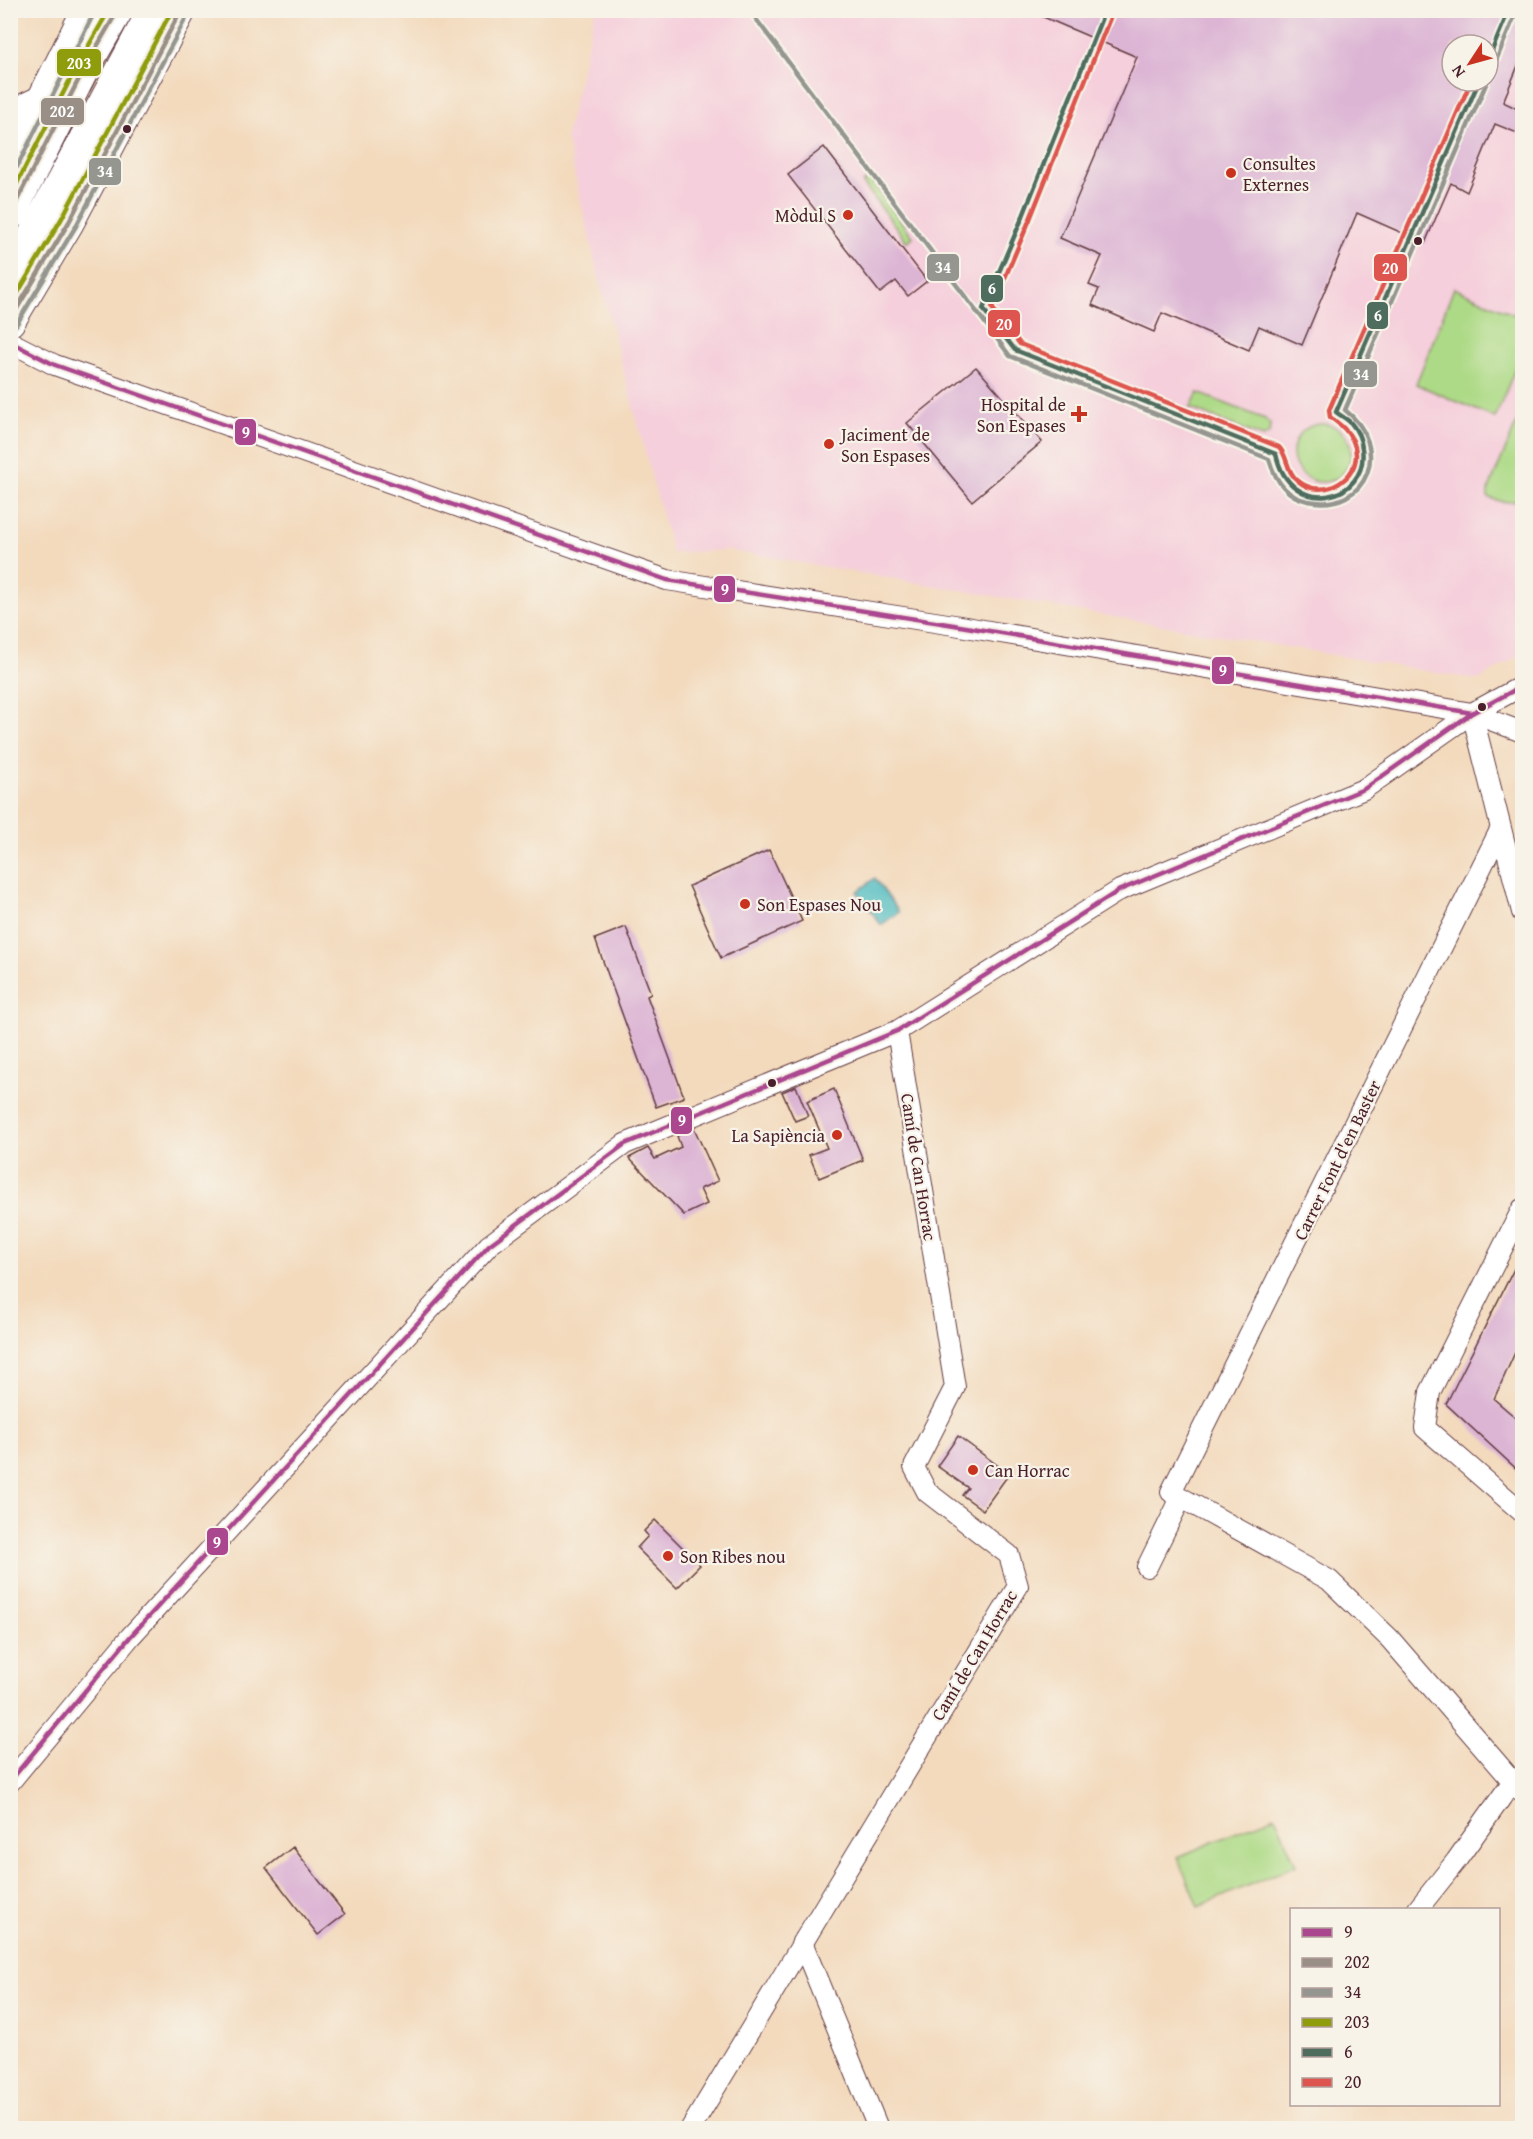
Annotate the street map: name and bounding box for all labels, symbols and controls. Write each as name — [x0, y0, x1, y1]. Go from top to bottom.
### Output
north arrow — [1440, 33, 1500, 93]
line badge: 203 — [56, 48, 102, 77]
text: 203 — [67, 51, 91, 75]
text: N — [1445, 60, 1471, 83]
line badge: 202 — [40, 97, 85, 126]
text: 202 — [50, 99, 74, 123]
unlabelled marker — [121, 123, 133, 135]
place label: Consultes Externes — [1243, 150, 1316, 198]
line badge: 34 — [88, 157, 122, 186]
text: 34 — [97, 159, 113, 183]
marker: Consultes Externes — [1224, 166, 1238, 180]
place label: Mòdul S — [775, 202, 836, 229]
marker: Mòdul S — [841, 208, 855, 222]
unlabelled marker — [1412, 235, 1424, 247]
line badge: 34 — [926, 253, 960, 282]
line badge: 20 — [1373, 253, 1408, 282]
text: 34 — [935, 255, 951, 279]
text: 20 — [1382, 256, 1398, 280]
line badge: 6 — [980, 274, 1004, 303]
text: 6 — [988, 276, 996, 300]
line badge: 6 — [1366, 301, 1389, 330]
text: 6 — [1374, 303, 1382, 327]
line badge: 20 — [987, 309, 1021, 338]
text: 20 — [996, 312, 1012, 336]
line badge: 34 — [1343, 360, 1378, 388]
text: 34 — [1353, 362, 1369, 386]
place label: Hospital de Son Espases — [977, 391, 1066, 439]
marker: Hospital de Son Espases — [1070, 405, 1088, 423]
line badge: 9 — [234, 418, 257, 446]
text: 9 — [242, 420, 250, 444]
place label: Jaciment de Son Espases — [839, 421, 930, 469]
marker: Jaciment de Son Espases — [822, 437, 836, 451]
line badge: 9 — [713, 575, 736, 603]
text: 9 — [721, 577, 729, 601]
line badge: 9 — [1211, 656, 1235, 685]
text: 9 — [1219, 658, 1227, 682]
unlabelled marker — [1476, 701, 1488, 713]
place label: Son Espases Nou — [757, 891, 881, 918]
marker: Son Espases Nou — [738, 897, 752, 911]
street label: Carrer Font d'en Baster — [1286, 1075, 1388, 1245]
unlabelled marker — [766, 1077, 778, 1089]
street label: Camí de Can Horrac — [894, 1091, 944, 1243]
line badge: 9 — [670, 1106, 693, 1135]
text: 9 — [678, 1108, 686, 1132]
place label: La Sapiència — [732, 1122, 825, 1149]
marker: La Sapiència — [830, 1128, 844, 1142]
place label: Can Horrac — [985, 1457, 1070, 1484]
marker: Can Horrac — [966, 1463, 980, 1477]
line badge: 9 — [206, 1527, 229, 1556]
text: 9 — [213, 1530, 221, 1554]
place label: Son Ribes nou — [680, 1543, 786, 1570]
marker: Son Ribes nou — [661, 1549, 675, 1563]
street label: Camí de Can Horrac — [924, 1584, 1024, 1726]
legend — [1290, 1908, 1500, 2106]
text: 9 — [1344, 1918, 1353, 1945]
text: 202 — [1344, 1948, 1370, 1975]
text: 34 — [1344, 1978, 1361, 2005]
text: 203 — [1344, 2008, 1370, 2035]
text: 6 — [1344, 2038, 1353, 2065]
text: 20 — [1344, 2068, 1362, 2095]

